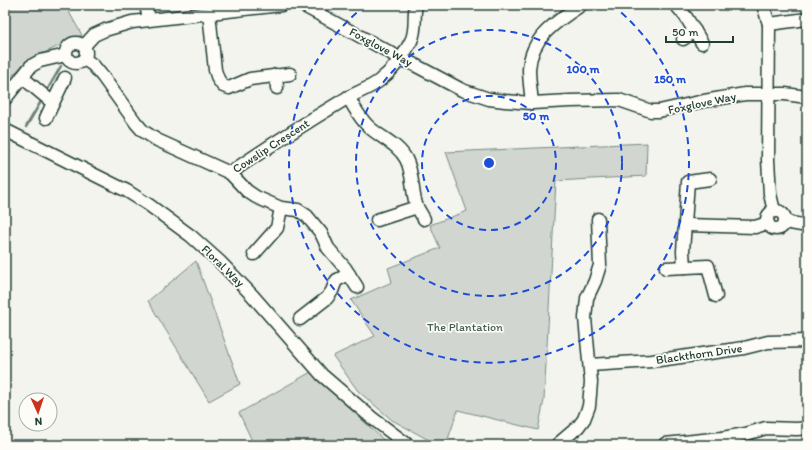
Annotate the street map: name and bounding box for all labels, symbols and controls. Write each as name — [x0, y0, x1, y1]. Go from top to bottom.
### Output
scale bar — [666, 18, 733, 44]
street label: Foxglove Way — [347, 25, 415, 70]
text: 50 m — [672, 25, 698, 39]
text: 100 m — [566, 62, 600, 76]
text: 150 m — [654, 72, 687, 86]
street label: Foxglove Way — [667, 89, 738, 117]
text: 50 m — [523, 109, 550, 123]
street label: Cowslip Crescent — [230, 116, 312, 176]
centre of rings — [482, 156, 496, 170]
street label: Floral Way — [199, 242, 248, 290]
park label: The Plantation — [427, 320, 503, 334]
street label: Blackthorn Drive — [655, 341, 743, 367]
north arrow — [18, 392, 58, 432]
text: N — [34, 415, 43, 428]

